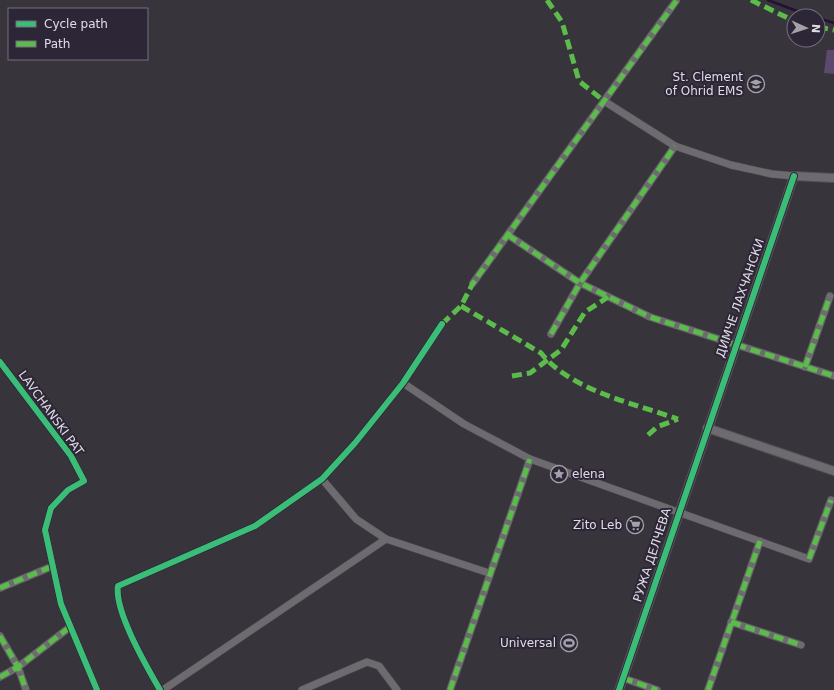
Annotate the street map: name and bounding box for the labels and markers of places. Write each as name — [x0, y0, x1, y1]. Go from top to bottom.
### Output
place label: St. Clement of Ohrid EMS — [665, 70, 743, 98]
school or university icon: St. Clement of Ohrid EMS — [746, 74, 766, 94]
place icon: elena — [549, 464, 569, 484]
place label: elena — [572, 467, 605, 481]
supermarket icon: Zito Leb — [625, 515, 645, 535]
place label: Zito Leb — [573, 518, 622, 532]
sports icon: Universal — [559, 633, 579, 653]
place label: Universal — [500, 636, 556, 650]

